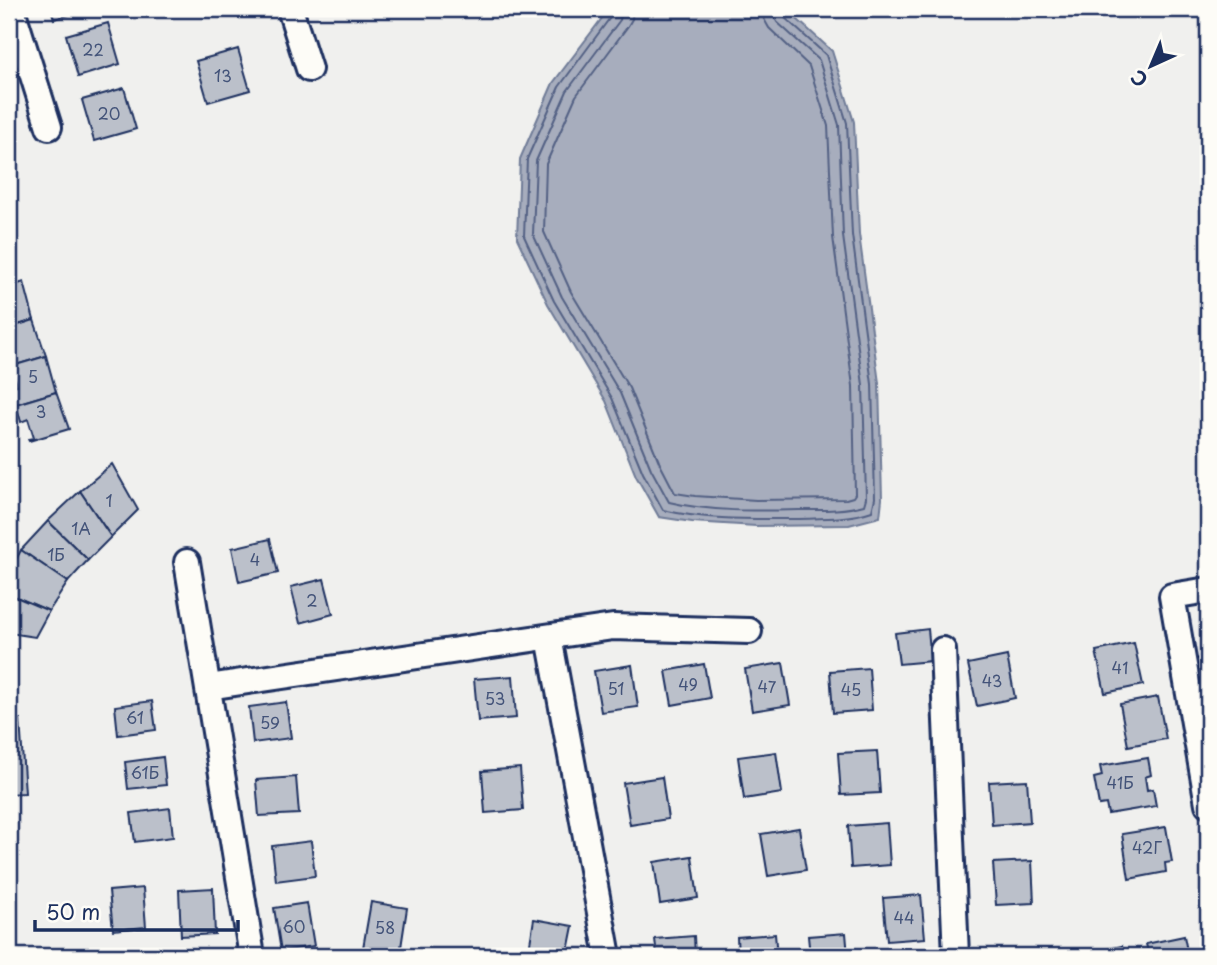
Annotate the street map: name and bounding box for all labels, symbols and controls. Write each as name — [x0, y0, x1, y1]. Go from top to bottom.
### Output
north arrow — [1116, 32, 1186, 102]
house number: 22 — [82, 37, 104, 61]
house number: 13 — [214, 63, 232, 87]
text: С — [1124, 64, 1153, 94]
house number: 20 — [98, 101, 120, 125]
house number: 5 — [28, 364, 38, 388]
house number: 3 — [36, 399, 46, 423]
house number: 1 — [105, 488, 113, 512]
house number: 1А — [71, 516, 91, 540]
house number: 1Б — [47, 542, 65, 566]
house number: 4 — [250, 547, 260, 571]
house number: 2 — [306, 588, 318, 612]
house number: 41 — [1112, 655, 1128, 679]
house number: 43 — [982, 668, 1002, 692]
house number: 49 — [678, 672, 698, 696]
house number: 47 — [758, 674, 777, 698]
house number: 51 — [607, 676, 625, 700]
house number: 45 — [841, 677, 861, 701]
house number: 53 — [485, 686, 505, 710]
house number: 61 — [126, 705, 144, 729]
house number: 59 — [260, 710, 280, 734]
house number: 61Б — [131, 760, 159, 784]
house number: 41Б — [1106, 770, 1134, 794]
house number: 42Г — [1132, 835, 1162, 859]
scale bar — [35, 888, 238, 932]
text: 50 m — [46, 895, 100, 927]
house number: 44 — [893, 905, 915, 929]
house number: 60 — [283, 914, 305, 938]
house number: 58 — [375, 915, 395, 939]

